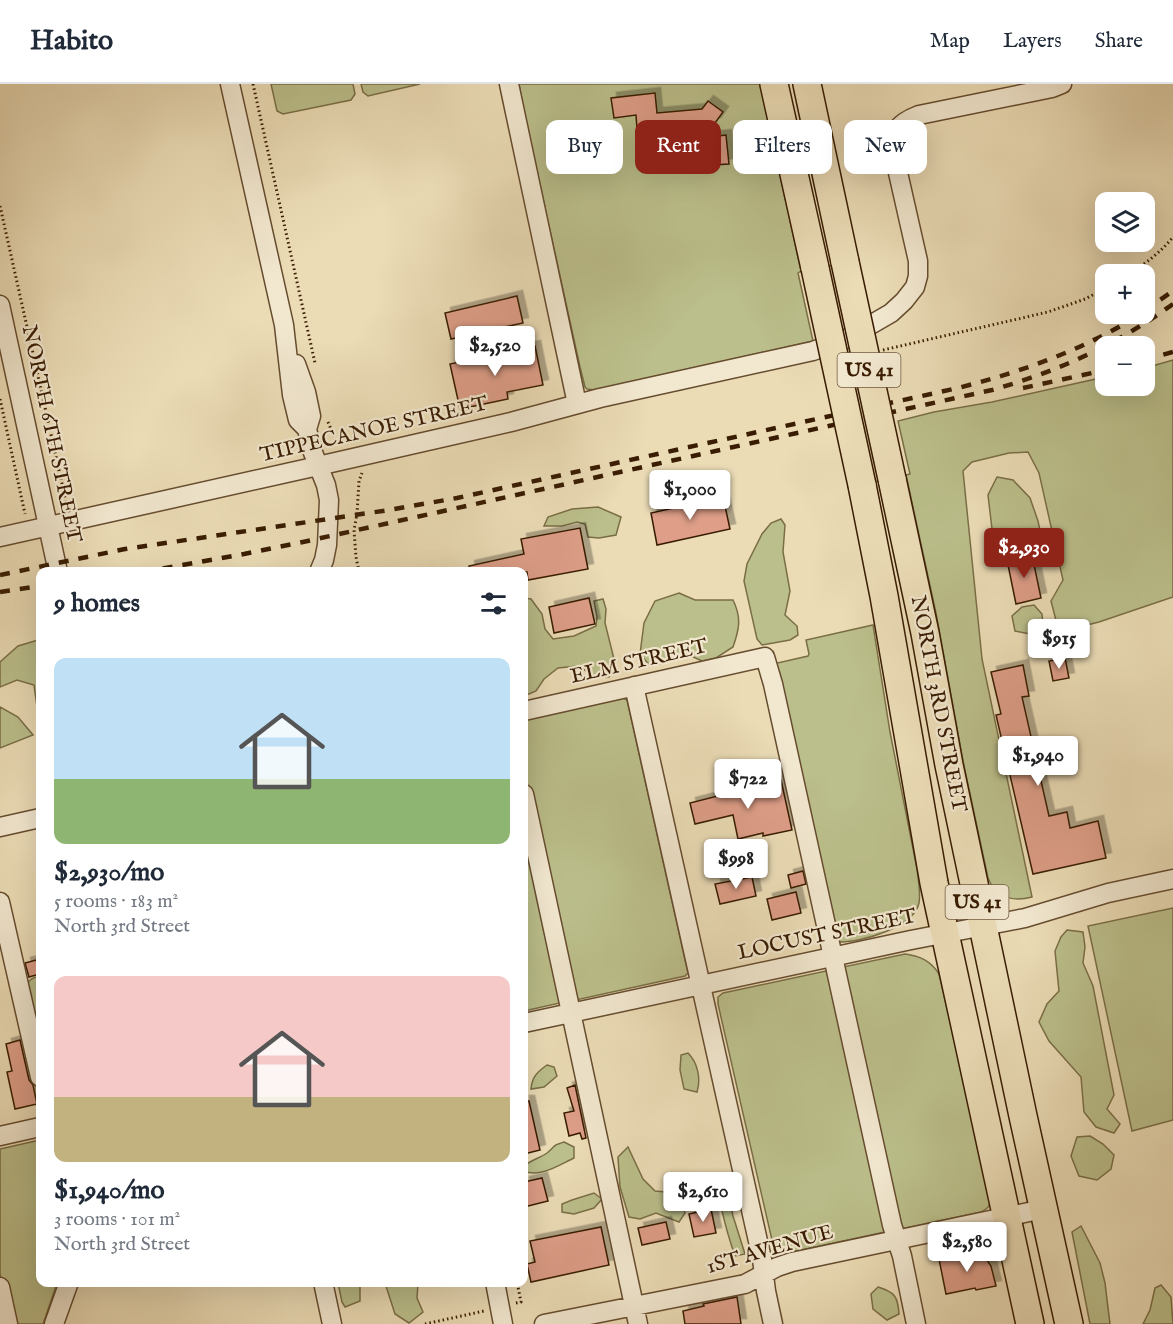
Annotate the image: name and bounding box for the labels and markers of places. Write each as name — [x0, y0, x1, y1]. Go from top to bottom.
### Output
pin: $2,520 — [446, 326, 544, 377]
pin: $1,000 — [641, 470, 739, 521]
pin: $2,930 — [975, 528, 1073, 579]
pin: $915 — [1023, 619, 1095, 670]
pin: $1,940 — [989, 736, 1087, 787]
pin: $722 — [712, 759, 784, 810]
pin: $998 — [700, 839, 772, 890]
pin: $2,610 — [654, 1172, 752, 1223]
pin: $2,580 — [918, 1222, 1016, 1273]

